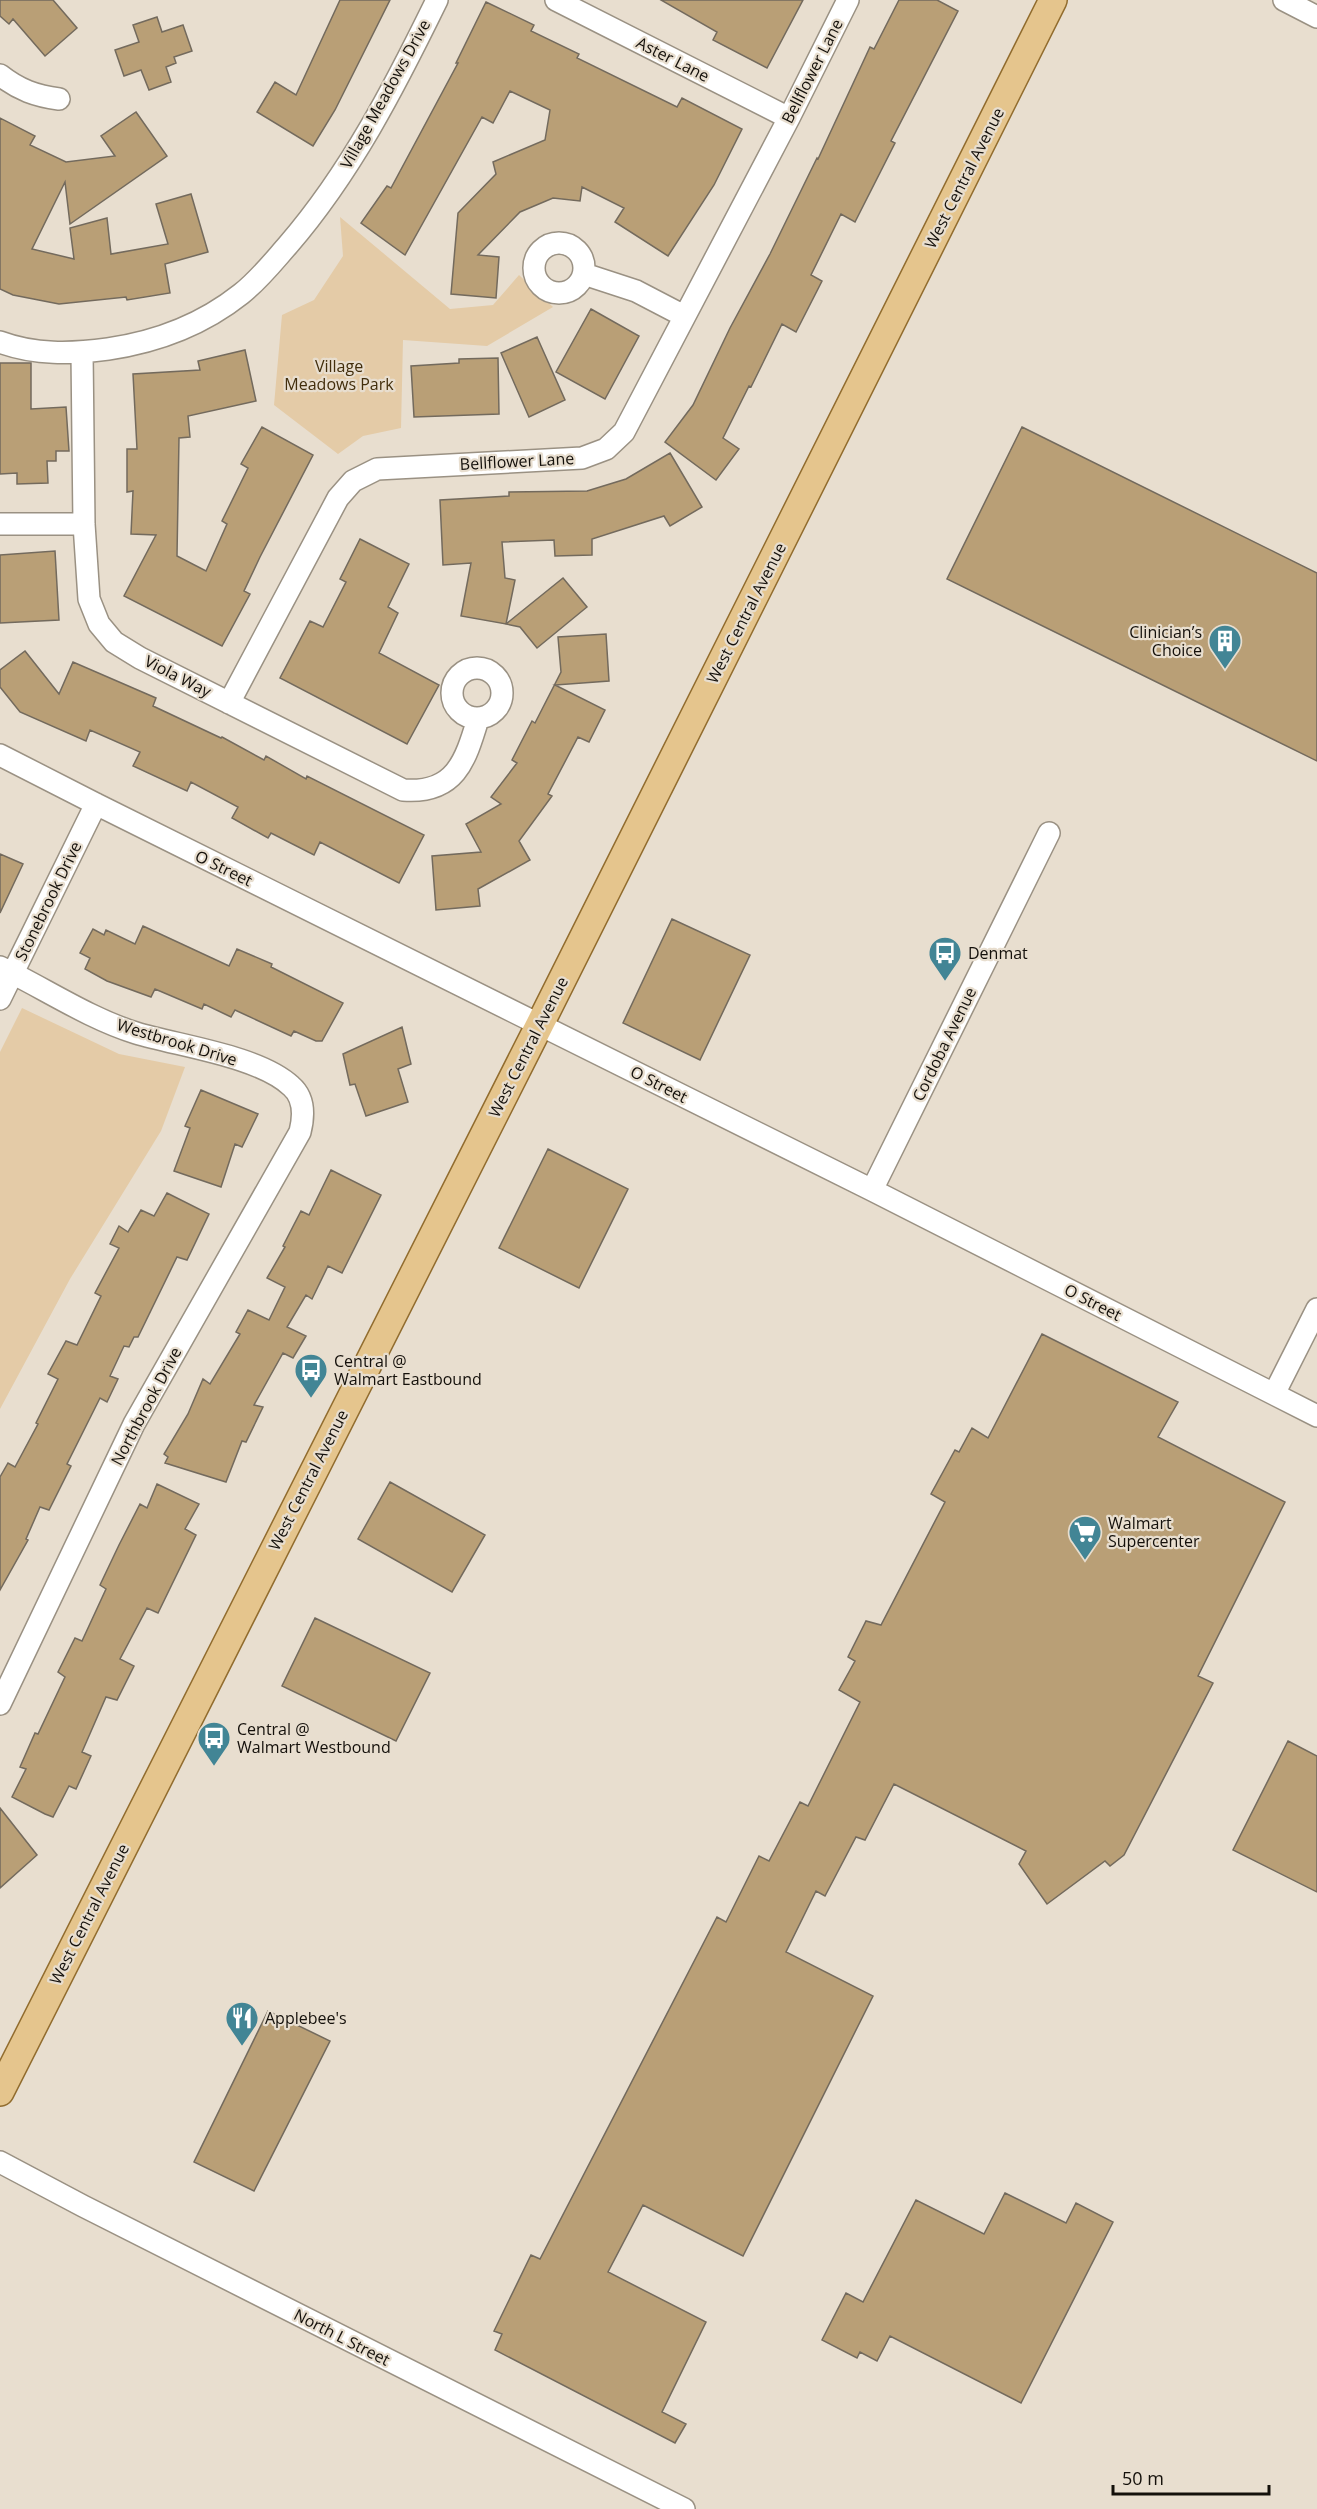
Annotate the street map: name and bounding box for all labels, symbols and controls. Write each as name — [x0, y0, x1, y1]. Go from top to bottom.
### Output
street label: Village Meadows Drive — [335, 15, 435, 173]
street label: Bellflower Lane — [776, 15, 848, 127]
street label: Aster Lane — [633, 31, 713, 87]
street label: West Central Avenue — [919, 104, 1009, 252]
park label: Village Meadows Park — [284, 355, 394, 395]
street label: Bellflower Lane — [459, 447, 575, 475]
street label: West Central Avenue — [701, 539, 791, 687]
place label: Clinician’s Choice — [1129, 621, 1202, 661]
building icon: Clinician’s Choice — [1207, 623, 1243, 670]
street label: Viola Way — [141, 650, 216, 703]
street label: Stonebrook Drive — [10, 838, 86, 964]
street label: O Street — [192, 845, 257, 891]
bus stop icon: Denmat — [927, 935, 963, 982]
place label: Denmat — [968, 942, 1028, 964]
street label: West Central Avenue — [483, 973, 573, 1121]
street label: Cordoba Avenue — [907, 983, 981, 1105]
street label: Westbrook Drive — [114, 1013, 240, 1071]
street label: O Street — [627, 1060, 692, 1108]
street label: O Street — [1061, 1278, 1126, 1326]
street label: Northbrook Drive — [106, 1343, 186, 1469]
place label: Central @ Walmart Eastbound — [334, 1350, 482, 1390]
bus stop icon: Central @ Walmart Eastbound — [293, 1352, 329, 1399]
street label: West Central Avenue — [263, 1406, 353, 1554]
place label: Walmart Supercenter — [1108, 1512, 1200, 1552]
supermarket icon: Walmart Supercenter — [1067, 1514, 1103, 1561]
place label: Central @ Walmart Westbound — [237, 1718, 391, 1758]
bus stop icon: Central @ Walmart Westbound — [196, 1720, 232, 1767]
street label: West Central Avenue — [44, 1840, 134, 1988]
restaurant icon: Applebee's — [224, 2000, 260, 2047]
place label: Applebee's — [265, 2007, 347, 2029]
street label: North L Street — [290, 2303, 394, 2371]
scale bar — [1113, 2458, 1269, 2496]
text: 50 m — [1122, 2466, 1164, 2490]

